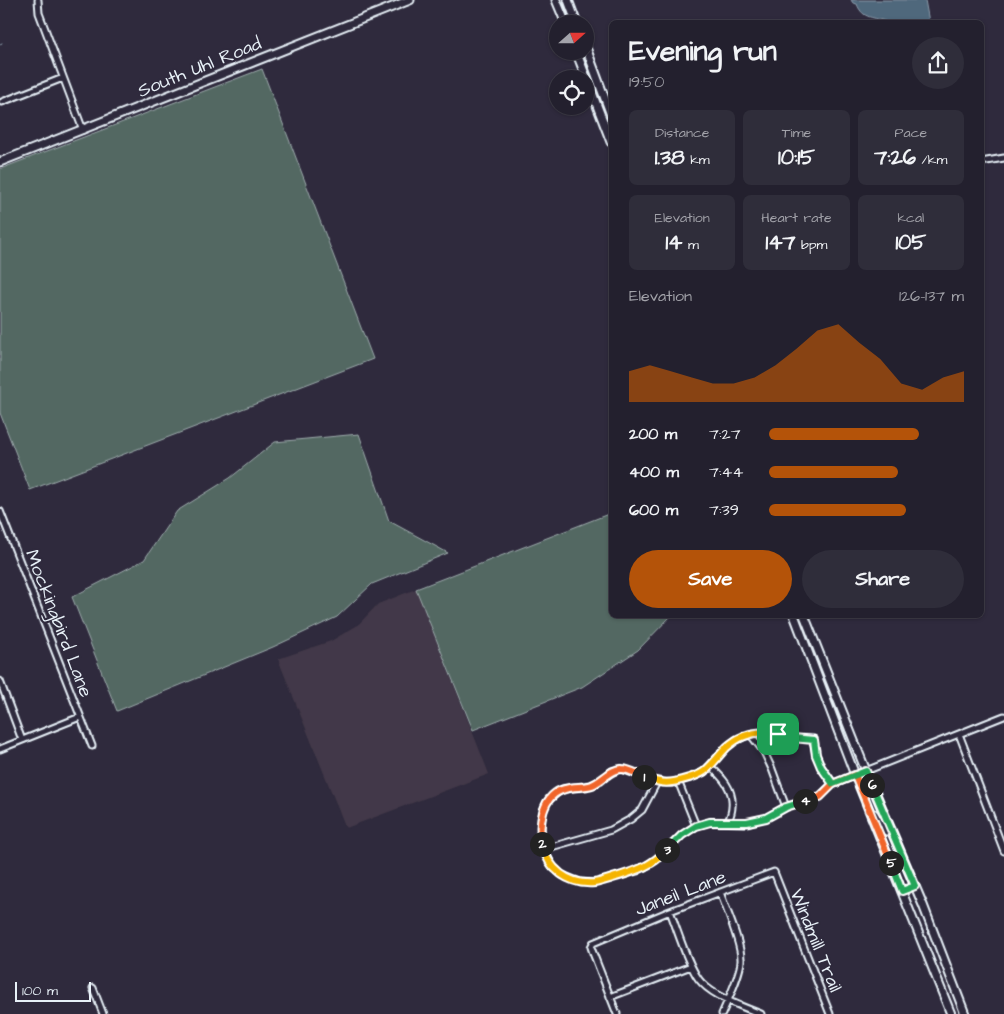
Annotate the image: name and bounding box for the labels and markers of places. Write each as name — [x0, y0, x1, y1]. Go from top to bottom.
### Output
pin — [757, 713, 799, 755]
pin: 1 — [632, 764, 656, 790]
pin: 6 — [860, 772, 884, 798]
pin: 4 — [792, 788, 818, 814]
pin: 2 — [530, 832, 554, 856]
pin: 3 — [654, 838, 680, 862]
pin: 5 — [878, 850, 904, 876]

